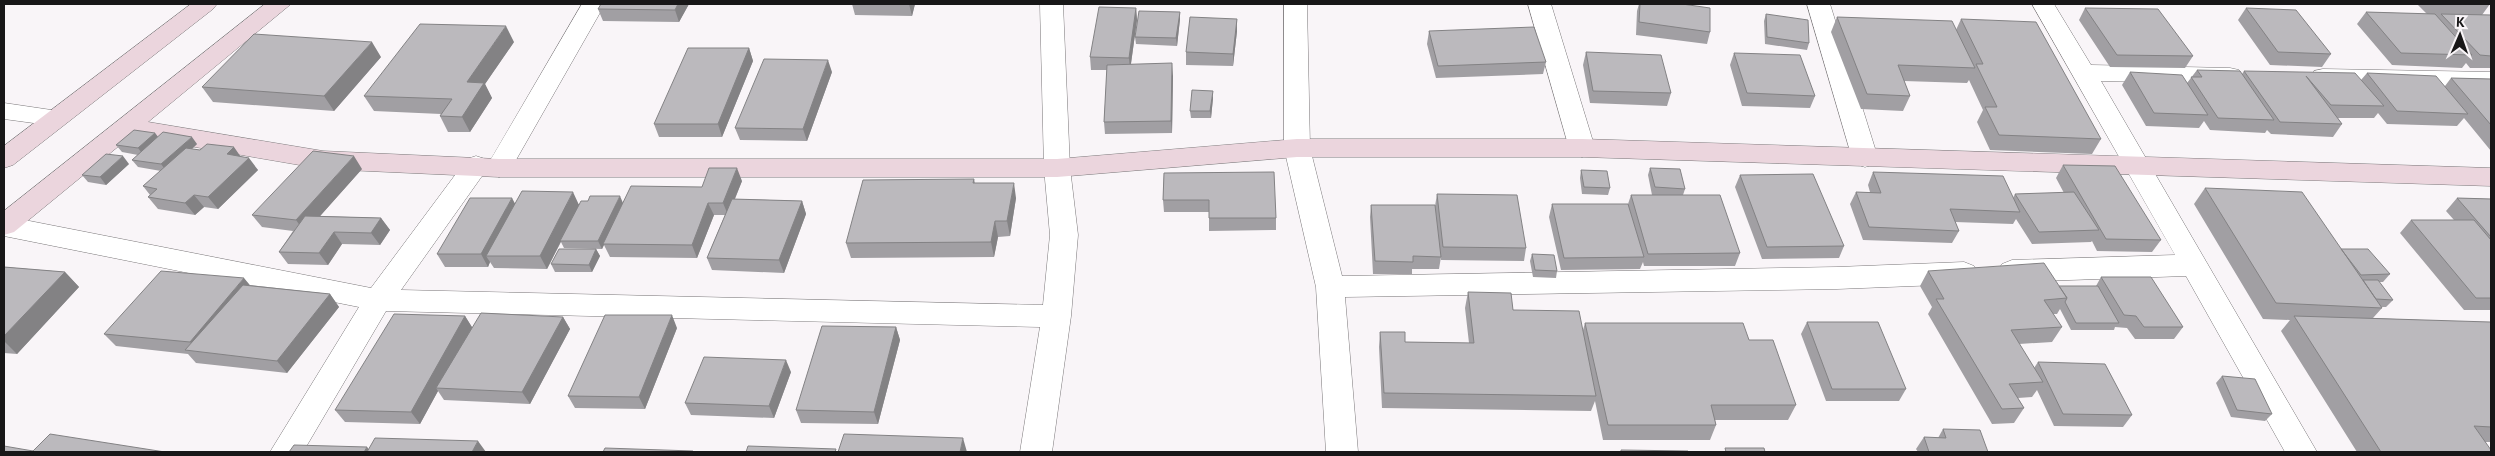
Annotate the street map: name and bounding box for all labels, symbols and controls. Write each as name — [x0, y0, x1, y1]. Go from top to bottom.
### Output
north arrow — [2435, 10, 2485, 60]
text: K — [2456, 13, 2465, 31]

